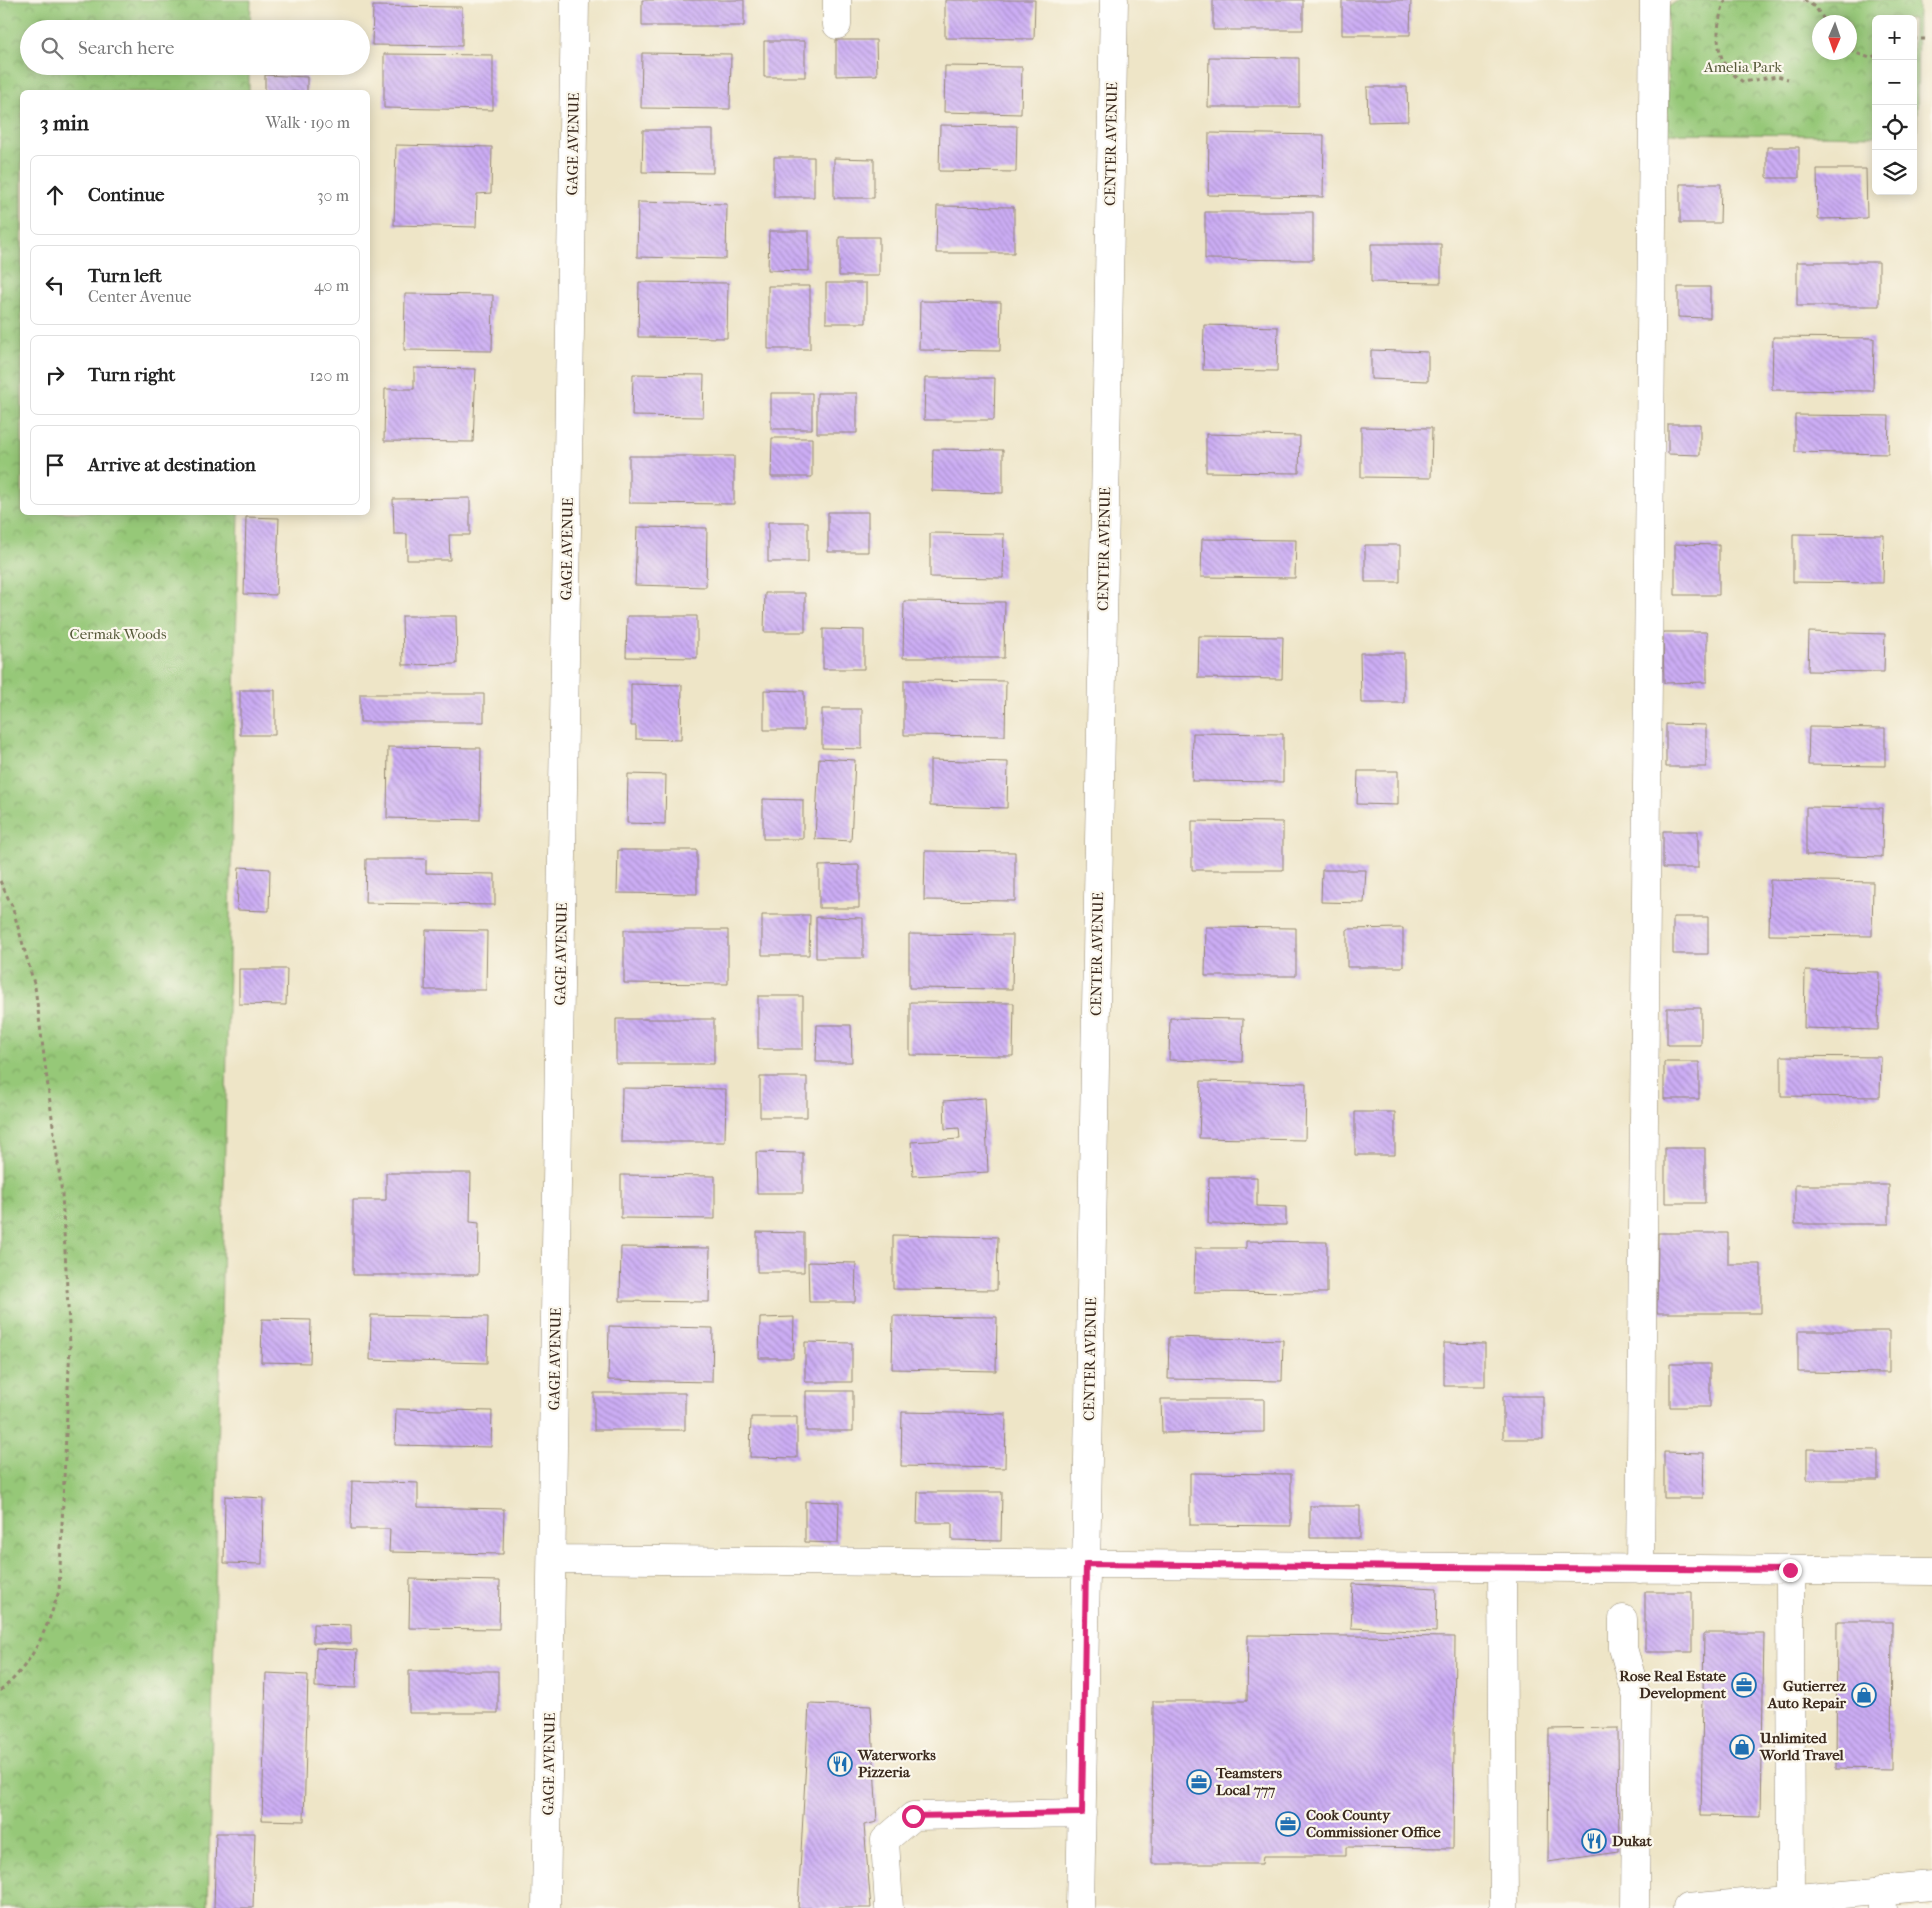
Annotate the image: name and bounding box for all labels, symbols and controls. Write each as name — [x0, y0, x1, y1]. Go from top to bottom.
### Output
north arrow — [1812, 15, 1857, 60]
map controls — [1872, 15, 1917, 195]
button: + — [1872, 15, 1917, 60]
search box — [20, 20, 370, 75]
icon: search — [38, 34, 66, 62]
text: Search here — [78, 37, 174, 59]
park label: Amelia Park — [1703, 58, 1782, 76]
button: − — [1872, 60, 1917, 105]
street label: CENTER AVENUE — [1101, 82, 1121, 206]
street label: GAGE AVENUE — [563, 92, 583, 196]
button: locate — [1872, 105, 1917, 150]
text: 3 min — [40, 111, 89, 135]
text: Walk · 190 m — [266, 113, 350, 132]
button: layers — [1872, 150, 1917, 195]
icon: ahead — [41, 181, 69, 209]
text: Continue — [88, 184, 164, 206]
text: 30 m — [317, 186, 349, 205]
text: Turn left — [88, 265, 162, 287]
icon: left — [41, 271, 69, 299]
text: 40 m — [314, 276, 349, 295]
text: Center Avenue — [88, 287, 191, 306]
icon: right — [41, 361, 69, 389]
text: Turn right — [88, 364, 175, 386]
text: 120 m — [310, 366, 349, 385]
icon: arrive — [41, 451, 69, 479]
text: Arrive at destination — [88, 454, 256, 476]
street label: CENTER AVENUE — [1094, 487, 1114, 611]
street label: GAGE AVENUE — [557, 497, 577, 601]
park label: Cermak Woods — [70, 625, 167, 643]
street label: CENTER AVENUE — [1087, 892, 1107, 1016]
street label: GAGE AVENUE — [551, 902, 571, 1006]
street label: CENTER AVENUE — [1080, 1297, 1100, 1421]
street label: GAGE AVENUE — [545, 1307, 565, 1411]
route end — [1779, 1559, 1802, 1582]
place label: Rose Real Estate Development — [1619, 1667, 1727, 1702]
office icon: Rose Real Estate Development — [1731, 1672, 1757, 1698]
place label: Gutierrez Auto Repair — [1767, 1677, 1847, 1712]
shop icon: Gutierrez Auto Repair — [1851, 1682, 1877, 1708]
street label: GAGE AVENUE — [539, 1712, 559, 1816]
place label: Unlimited World Travel — [1759, 1729, 1845, 1764]
shop icon: Unlimited World Travel — [1729, 1734, 1755, 1760]
place label: Waterworks Pizzeria — [857, 1746, 936, 1781]
restaurant icon: Waterworks Pizzeria — [827, 1751, 853, 1777]
place label: Teamsters Local 777 — [1215, 1764, 1282, 1799]
office icon: Teamsters Local 777 — [1186, 1769, 1212, 1795]
route start — [902, 1805, 925, 1828]
place label: Cook County Commissioner Office — [1306, 1806, 1441, 1841]
office icon: Cook County Commissioner Office — [1275, 1811, 1301, 1837]
restaurant icon: Dukat — [1581, 1828, 1607, 1854]
place label: Dukat — [1612, 1832, 1653, 1850]

